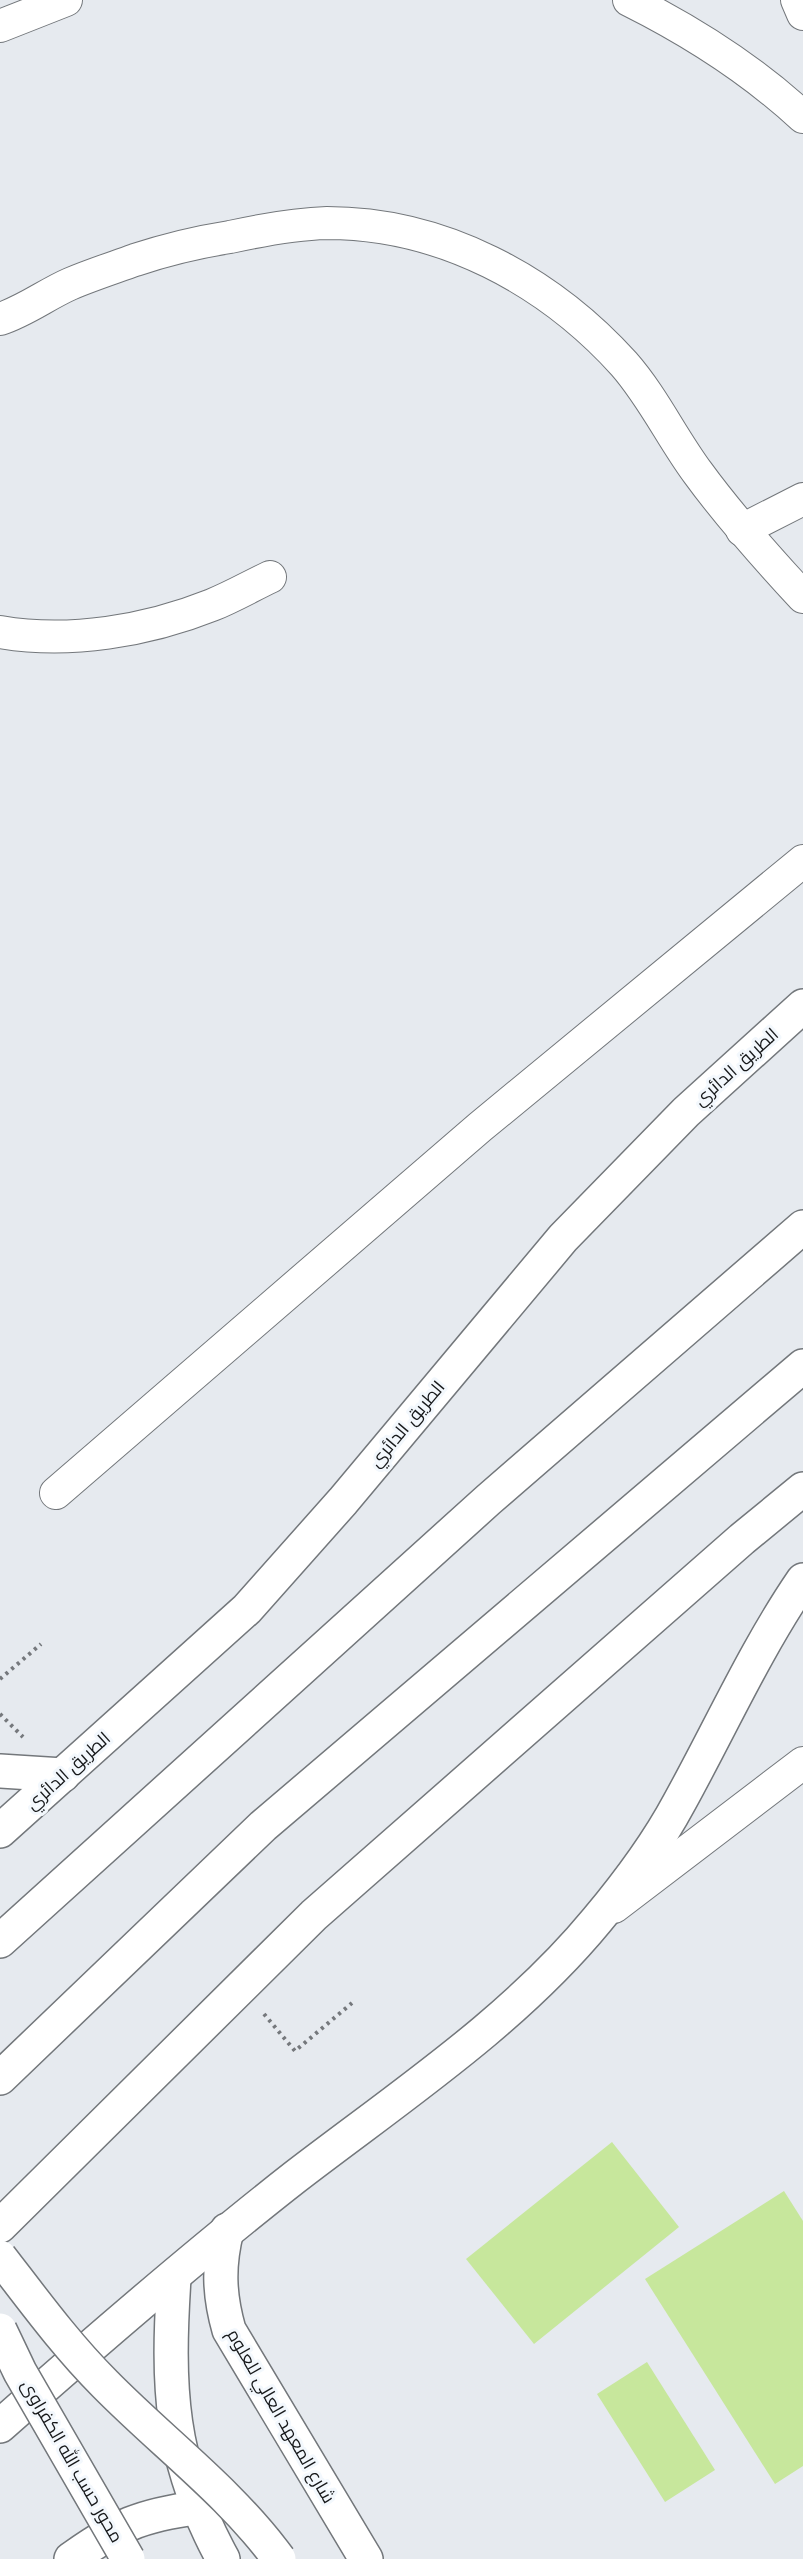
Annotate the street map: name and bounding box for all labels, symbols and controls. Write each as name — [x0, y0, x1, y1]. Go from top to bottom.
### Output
street label: الطريق الدائري — [688, 1023, 785, 1113]
street label: الطريق الدائري — [364, 1376, 452, 1474]
street label: الطريق الدائري — [20, 1727, 117, 1817]
street label: شارع المعهد العالي للعلوم — [219, 2324, 341, 2509]
street label: محور حسب الله الكفراوى — [16, 2375, 129, 2546]

